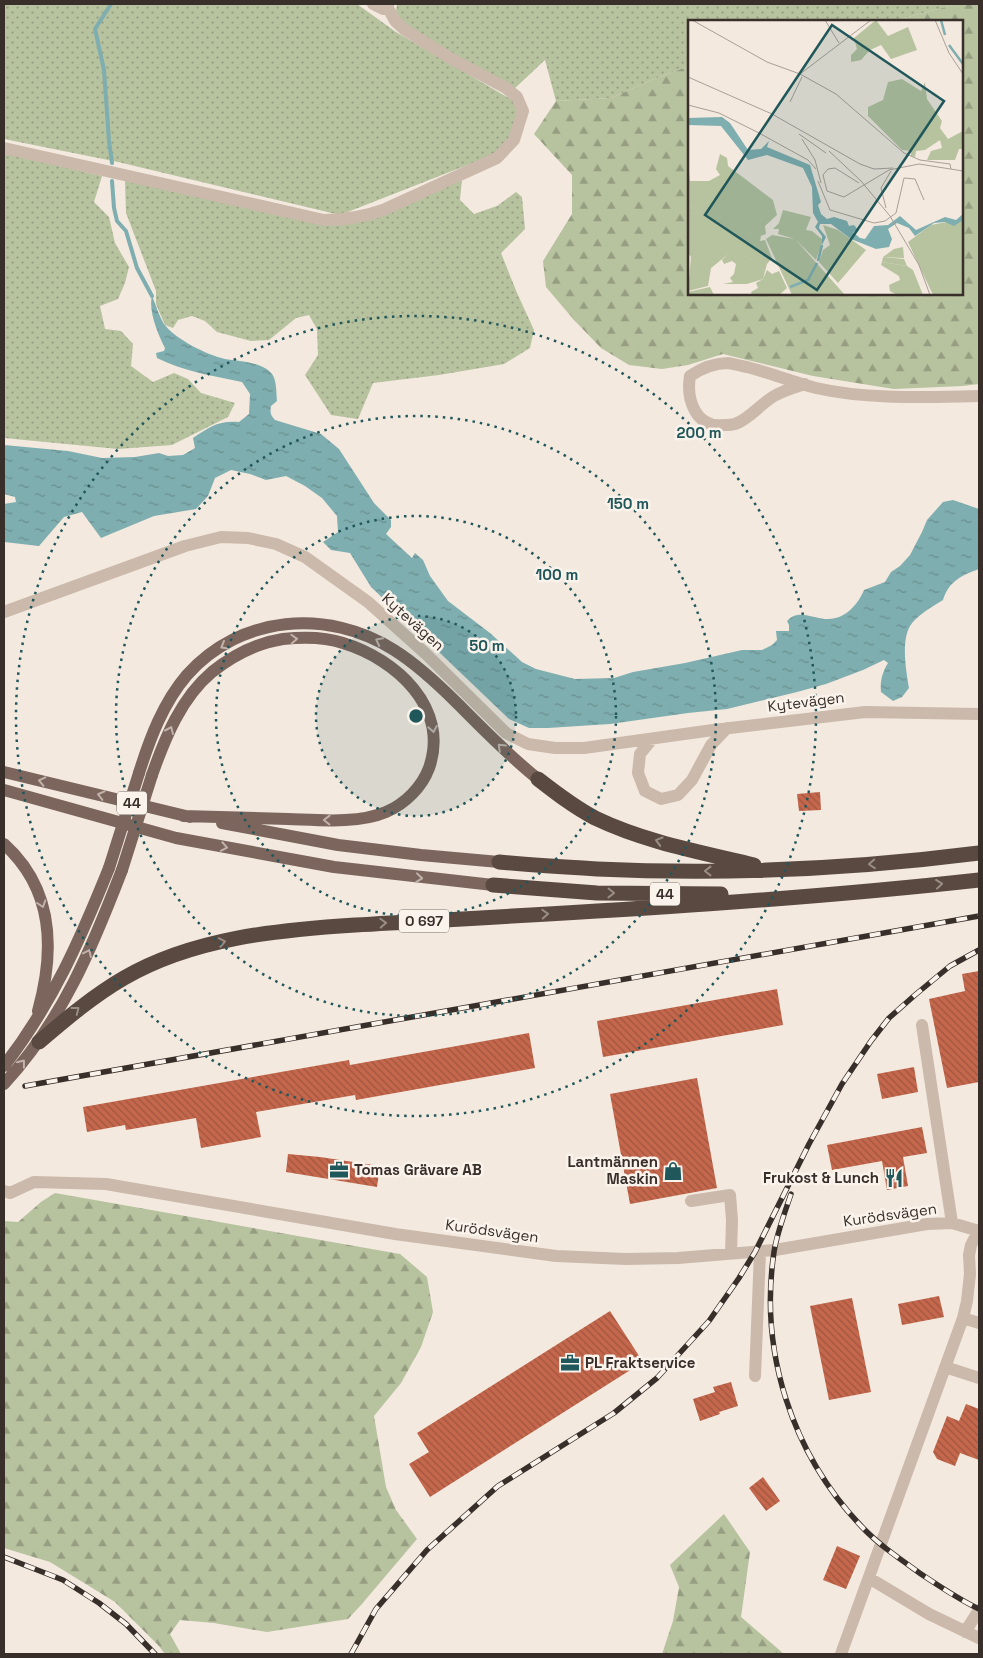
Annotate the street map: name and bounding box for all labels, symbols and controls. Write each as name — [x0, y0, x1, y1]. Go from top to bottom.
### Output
inset map — [688, 20, 963, 295]
text: 200 m — [677, 423, 721, 442]
text: 150 m — [607, 494, 649, 513]
text: 100 m — [536, 565, 578, 584]
street label: Kytevägen — [378, 589, 448, 655]
one-way arrow — [291, 633, 299, 644]
text: 50 m — [469, 636, 505, 655]
one-way arrow — [375, 637, 384, 647]
one-way arrow — [220, 639, 229, 649]
street label: Kytevägen — [766, 687, 845, 716]
centre of rings — [407, 707, 425, 725]
one-way arrow — [428, 725, 438, 734]
one-way arrow — [164, 726, 174, 735]
one-way arrow — [498, 744, 507, 753]
one-way arrow — [38, 776, 47, 787]
one-way arrow — [98, 791, 106, 801]
road number: 44 — [117, 791, 147, 814]
one-way arrow — [323, 815, 331, 825]
one-way arrow — [656, 837, 664, 847]
one-way arrow — [220, 841, 229, 851]
one-way arrow — [867, 859, 875, 870]
one-way arrow — [704, 866, 712, 876]
one-way arrow — [415, 872, 423, 883]
one-way arrow — [935, 879, 943, 890]
road number: 44 — [650, 882, 680, 906]
one-way arrow — [608, 888, 616, 898]
one-way arrow — [36, 899, 46, 907]
one-way arrow — [542, 908, 550, 919]
road number: O 697 — [399, 909, 449, 932]
one-way arrow — [379, 918, 387, 929]
one-way arrow — [217, 937, 226, 948]
one-way arrow — [82, 950, 92, 959]
one-way arrow — [70, 1008, 79, 1016]
one-way arrow — [16, 1060, 24, 1069]
place label: Lantmännen Maskin — [567, 1152, 658, 1188]
office icon: Tomas Grävare AB — [328, 1159, 350, 1181]
place label: Tomas Grävare AB — [354, 1160, 482, 1179]
shop icon: Lantmännen Maskin — [662, 1160, 684, 1182]
restaurant icon: Frukost & Lunch — [883, 1167, 905, 1189]
place label: Frukost & Lunch — [763, 1168, 879, 1187]
street label: Kurödsvägen — [842, 1199, 938, 1230]
street label: Kurödsvägen — [444, 1215, 540, 1246]
office icon: PL Fraktservice — [559, 1352, 581, 1374]
place label: PL Fraktservice — [585, 1353, 696, 1372]

